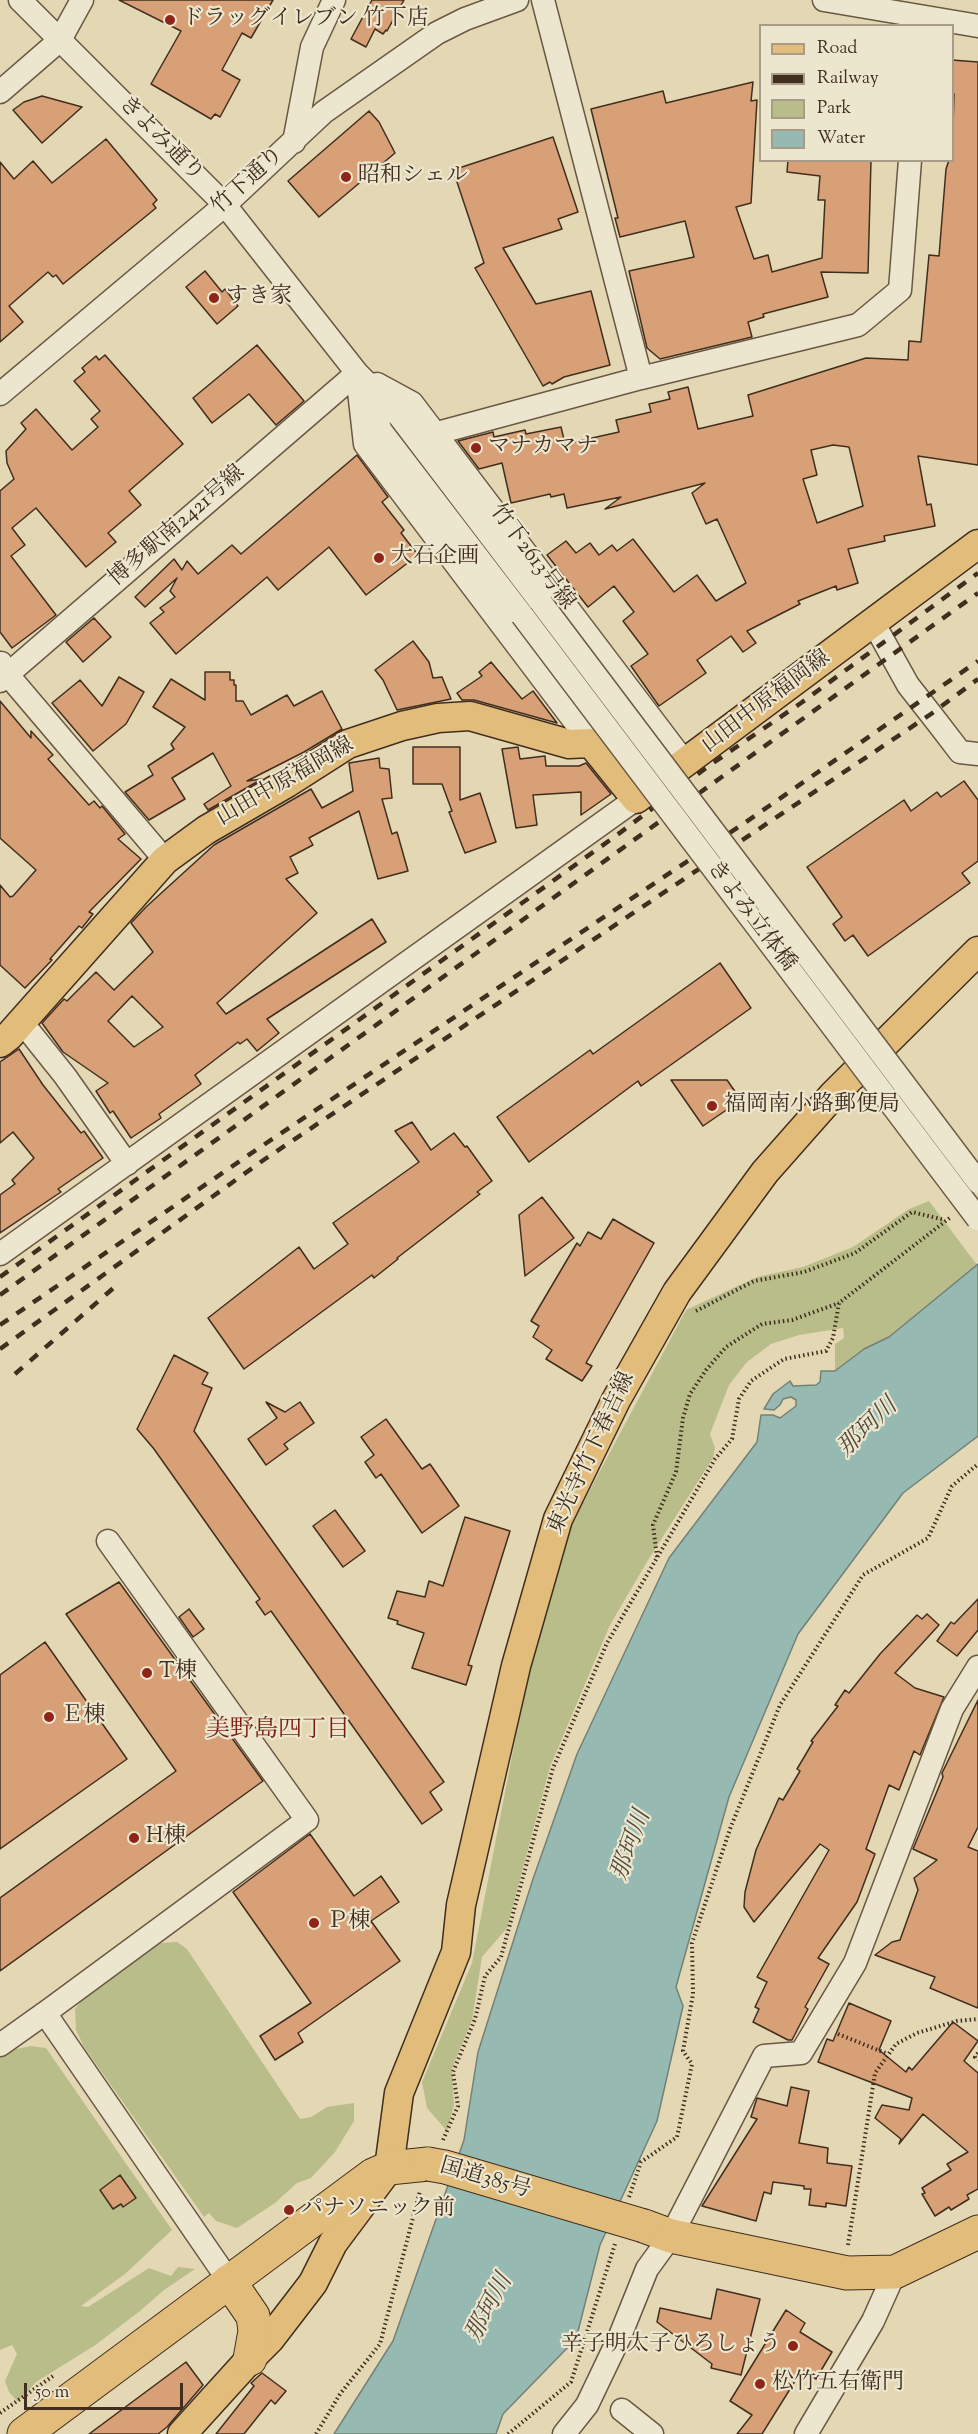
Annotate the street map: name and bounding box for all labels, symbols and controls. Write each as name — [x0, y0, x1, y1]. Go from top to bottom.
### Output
place label: ドラッグイレブン 竹下店 — [182, 7, 429, 33]
marker: ドラッグイレブン 竹下店 — [163, 13, 177, 27]
legend — [759, 24, 954, 162]
text: Road — [817, 36, 857, 62]
text: Railway — [817, 66, 879, 92]
street label: きよみ通り — [112, 92, 208, 188]
text: Park — [817, 96, 851, 122]
text: Water — [817, 126, 865, 152]
street label: 竹下通り — [207, 143, 291, 221]
place label: 昭和シェル — [358, 164, 468, 190]
marker: 昭和シェル — [339, 170, 353, 184]
place label: すき家 — [226, 285, 292, 311]
marker: すき家 — [207, 291, 221, 305]
place label: マナカマナ — [488, 435, 598, 461]
marker: マナカマナ — [469, 441, 483, 455]
street label: 博多駅南2421号線 — [105, 461, 251, 593]
street label: 竹下2613号線 — [483, 500, 579, 616]
place label: 大石企画 — [391, 545, 479, 571]
marker: 大石企画 — [372, 551, 386, 565]
street label: 山田中原福岡線 — [698, 646, 836, 760]
street label: 山田中原福岡線 — [213, 733, 359, 833]
street label: きよみ立体橋 — [700, 856, 800, 978]
place label: 福岡南小路郵便局 — [724, 1093, 900, 1119]
marker: 福岡南小路郵便局 — [705, 1099, 719, 1113]
street label: 東光寺竹下春吉線 — [544, 1369, 642, 1539]
water label: 那珂川 — [833, 1394, 905, 1464]
place label: T棟 — [159, 1660, 196, 1686]
marker: T棟 — [140, 1666, 154, 1680]
place label: Ｅ棟 — [61, 1704, 105, 1730]
marker: Ｅ棟 — [42, 1710, 56, 1724]
district label: 美野島四丁目 — [206, 1718, 350, 1746]
water label: 那珂川 — [607, 1807, 659, 1885]
place label: H棟 — [146, 1825, 185, 1851]
marker: H棟 — [127, 1831, 141, 1845]
place label: Ｐ棟 — [326, 1910, 370, 1936]
marker: Ｐ棟 — [307, 1916, 321, 1930]
street label: 国道385号 — [436, 2154, 534, 2206]
place label: パナソニック前 — [301, 2197, 455, 2223]
marker: パナソニック前 — [282, 2203, 296, 2217]
water label: 那珂川 — [461, 2270, 521, 2348]
place label: 辛子明太子ひろしょう — [561, 2333, 781, 2359]
marker: 辛子明太子ひろしょう — [786, 2339, 800, 2353]
scale bar — [27, 2371, 186, 2409]
place label: 松竹五右衛門 — [772, 2371, 904, 2397]
marker: 松竹五右衛門 — [753, 2377, 767, 2391]
text: 50 m — [35, 2380, 69, 2406]

